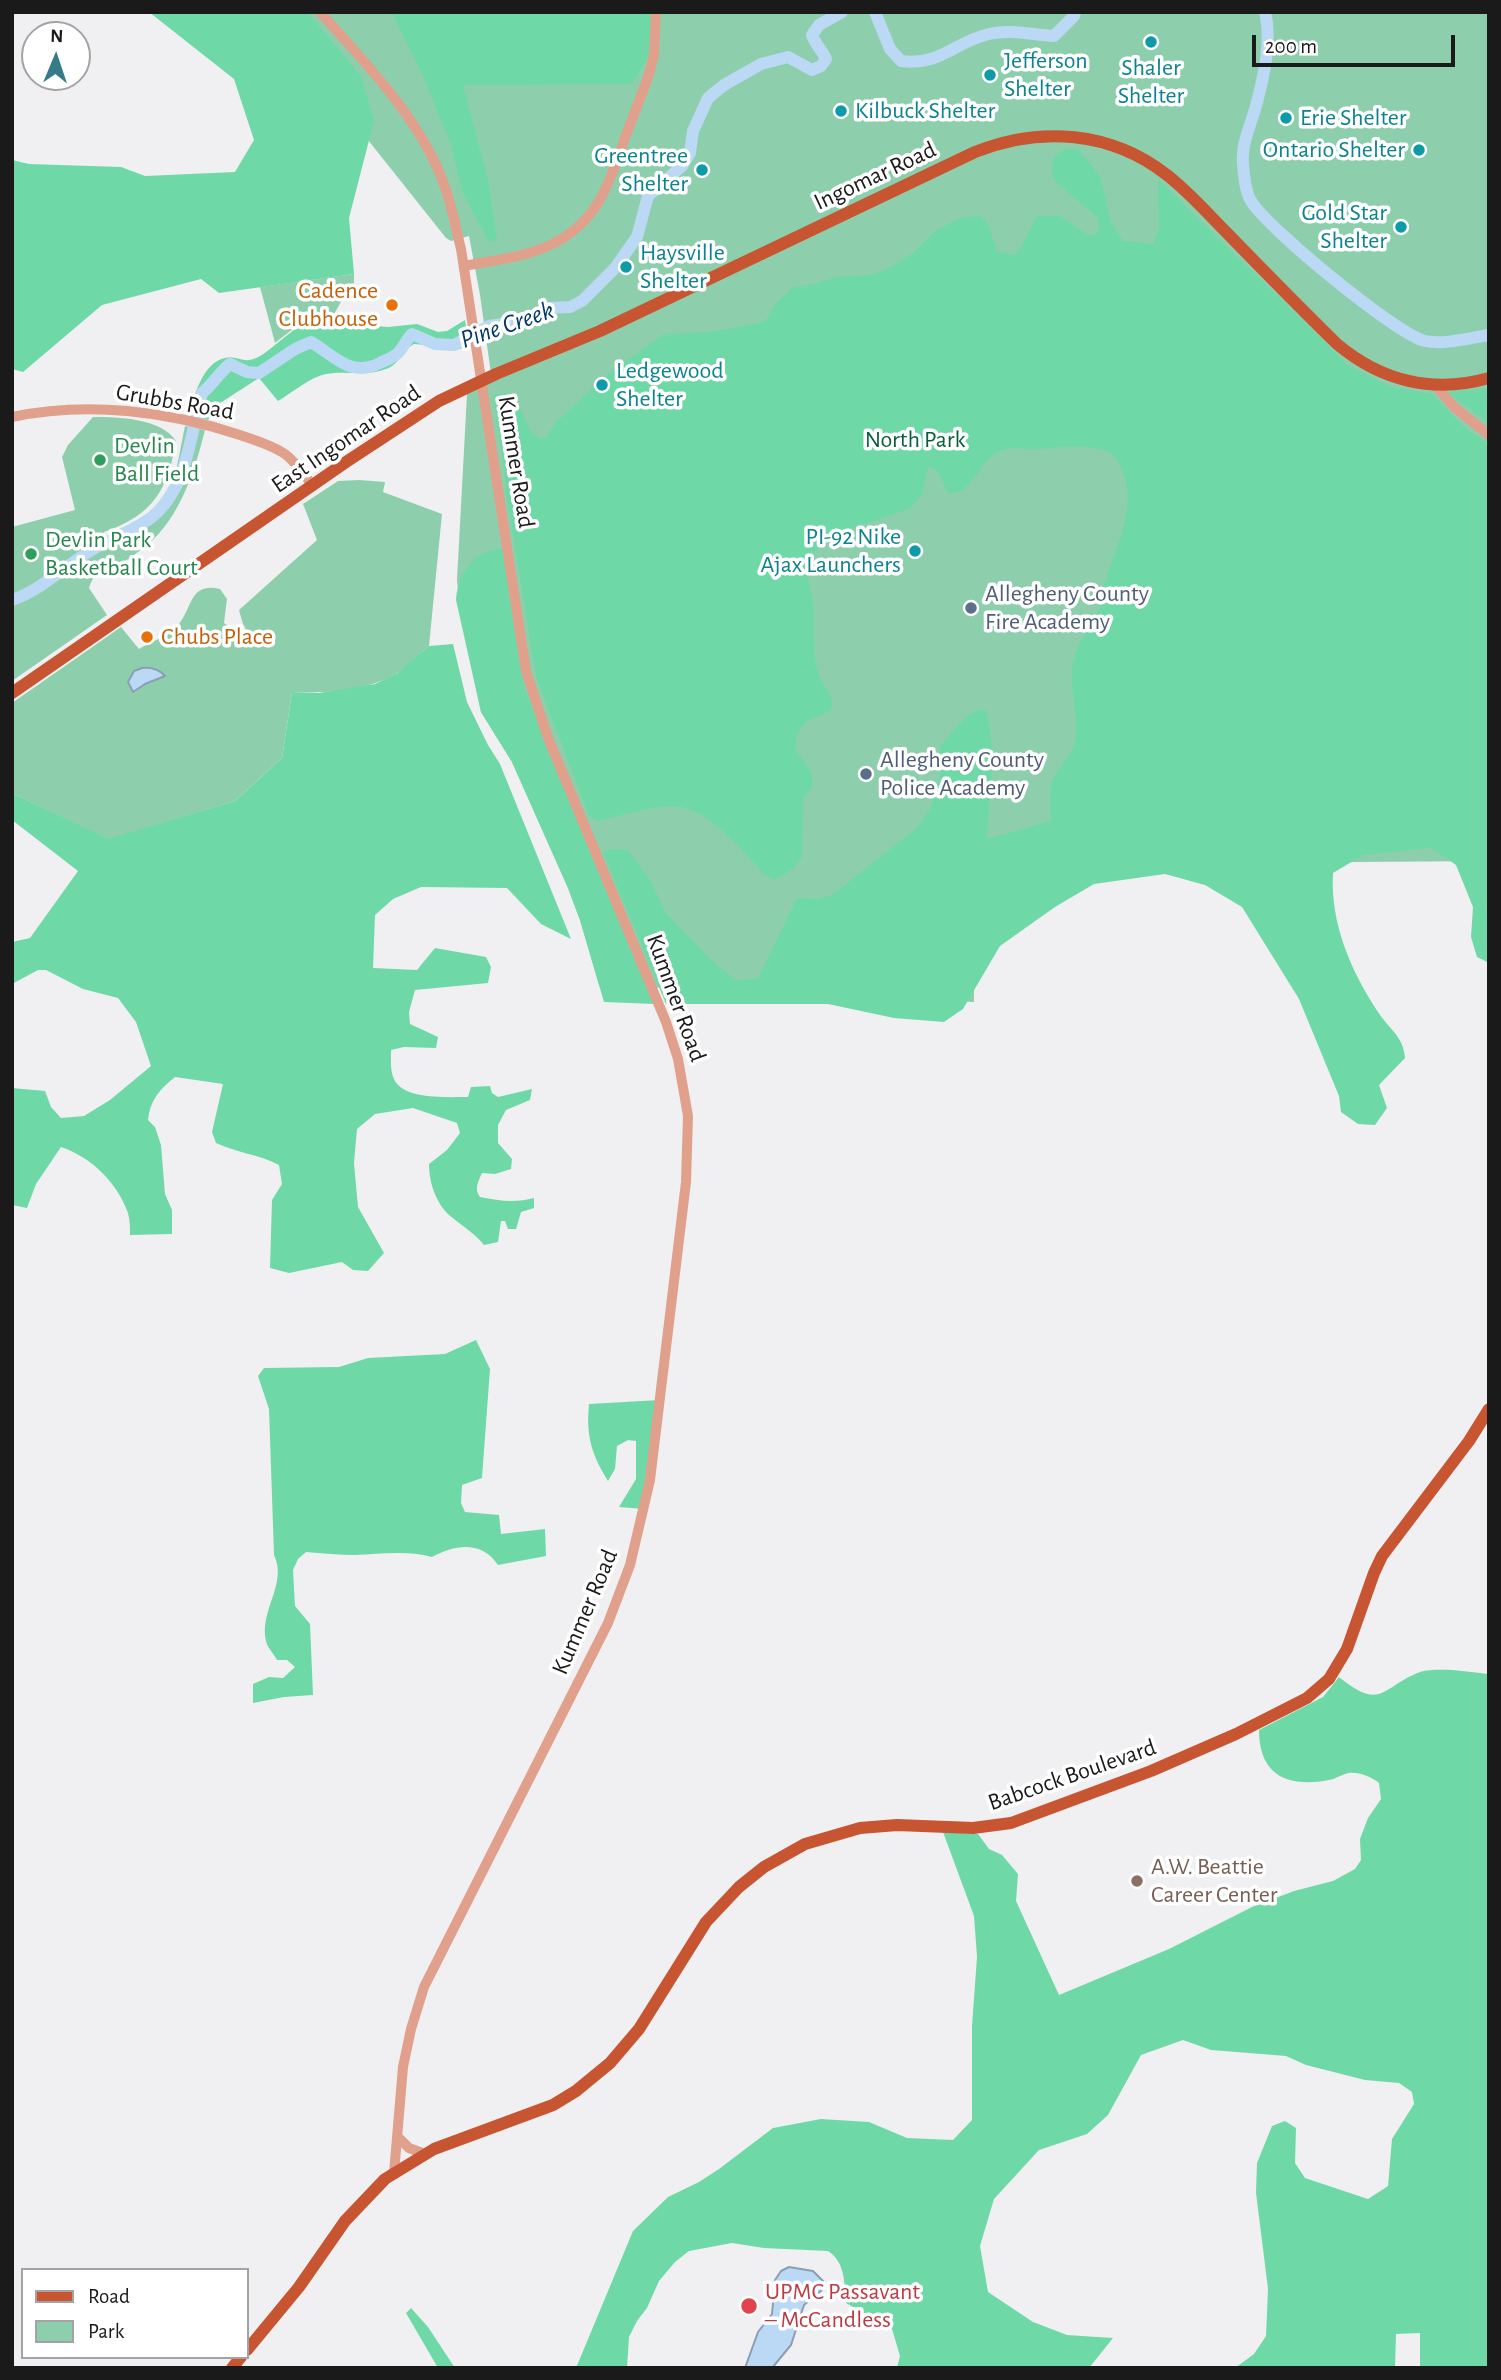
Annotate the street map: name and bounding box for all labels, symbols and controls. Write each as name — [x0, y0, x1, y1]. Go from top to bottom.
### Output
north arrow — [21, 21, 91, 91]
scale bar — [1256, 21, 1459, 65]
text: N — [50, 27, 64, 46]
marker: Shaler Shelter — [1143, 34, 1159, 50]
text: 200 m — [1265, 36, 1317, 57]
place label: Jefferson Shelter — [1004, 47, 1088, 103]
place label: Shaler Shelter — [1118, 54, 1184, 110]
marker: Jefferson Shelter — [982, 67, 998, 83]
place label: Kilbuck Shelter — [855, 97, 995, 125]
marker: Kilbuck Shelter — [833, 103, 849, 119]
place label: Erie Shelter — [1300, 104, 1407, 132]
marker: Erie Shelter — [1278, 110, 1294, 126]
street label: Ingomar Road — [809, 135, 941, 217]
place label: Ontario Shelter — [1263, 136, 1405, 164]
place label: Greentree Shelter — [594, 142, 688, 198]
marker: Ontario Shelter — [1411, 142, 1427, 158]
marker: Greentree Shelter — [694, 162, 710, 178]
place label: Gold Star Shelter — [1301, 199, 1387, 255]
marker: Gold Star Shelter — [1393, 219, 1409, 235]
place label: Haysville Shelter — [640, 239, 725, 295]
marker: Haysville Shelter — [618, 259, 634, 275]
place label: Cadence Clubhouse — [279, 277, 378, 333]
water label: Pine Creek — [456, 294, 558, 356]
marker: Cadence Clubhouse — [384, 297, 400, 313]
place label: Ledgewood Shelter — [616, 357, 724, 413]
street label: Grubbs Road — [114, 377, 236, 427]
marker: Ledgewood Shelter — [594, 377, 610, 393]
street label: East Ingomar Road — [266, 378, 426, 500]
street label: Kummer Road — [491, 394, 541, 530]
park label: North Park — [865, 426, 965, 454]
place label: Devlin Ball Field — [114, 432, 199, 488]
marker: Devlin Ball Field — [92, 452, 108, 468]
place label: PI-92 Nike Ajax Launchers — [760, 523, 901, 579]
place label: Devlin Park Basketball Court — [45, 526, 198, 582]
marker: PI-92 Nike Ajax Launchers — [907, 543, 923, 559]
marker: Devlin Park Basketball Court — [23, 546, 39, 562]
place label: Allegheny County Fire Academy — [985, 580, 1149, 636]
marker: Allegheny County Fire Academy — [963, 600, 979, 616]
place label: Chubs Place — [161, 623, 273, 651]
marker: Chubs Place — [139, 629, 155, 645]
place label: Allegheny County Police Academy — [880, 746, 1044, 802]
marker: Allegheny County Police Academy — [858, 766, 874, 782]
street label: Kummer Road — [640, 930, 712, 1066]
street label: Kummer Road — [546, 1545, 624, 1679]
street label: Babcock Boulevard — [984, 1733, 1160, 1817]
place label: A.W. Beattie Career Center — [1151, 1853, 1277, 1909]
marker: A.W. Beattie Career Center — [1129, 1873, 1145, 1889]
legend — [21, 2268, 248, 2359]
place label: UPMC Passavant – McCandless — [765, 2278, 920, 2334]
text: Road — [88, 2286, 130, 2307]
marker: UPMC Passavant – McCandless — [739, 2296, 759, 2316]
text: Park — [88, 2321, 124, 2342]

